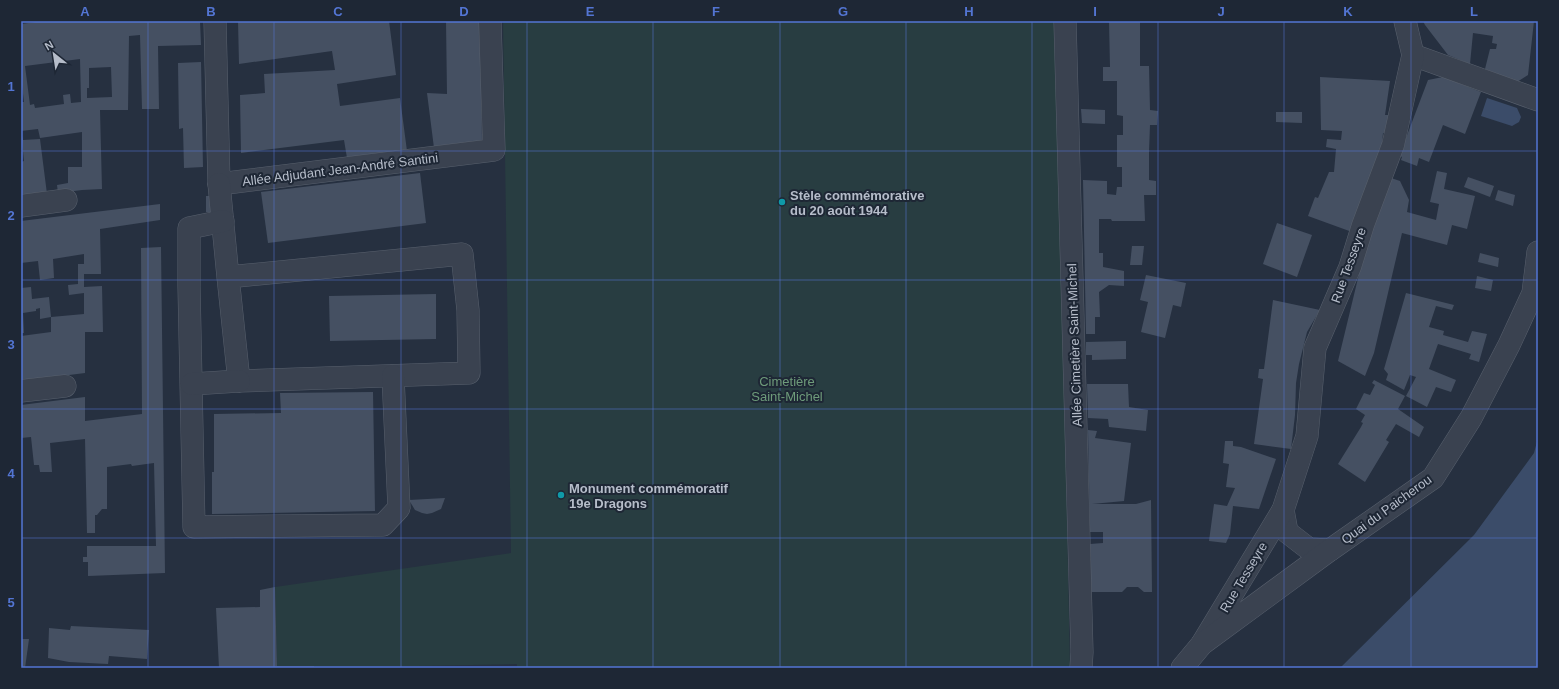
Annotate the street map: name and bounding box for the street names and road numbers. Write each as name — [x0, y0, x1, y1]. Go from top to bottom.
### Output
street label: Allée Adjudant Jean-André Santini — [241, 150, 439, 189]
street label: Rue Tesseyre — [1328, 225, 1369, 305]
street label: Allée Cimetière Saint-Michel — [1064, 263, 1085, 427]
street label: Quai du Paicherou — [1338, 472, 1434, 547]
street label: Rue Tesseyre — [1217, 539, 1270, 615]

